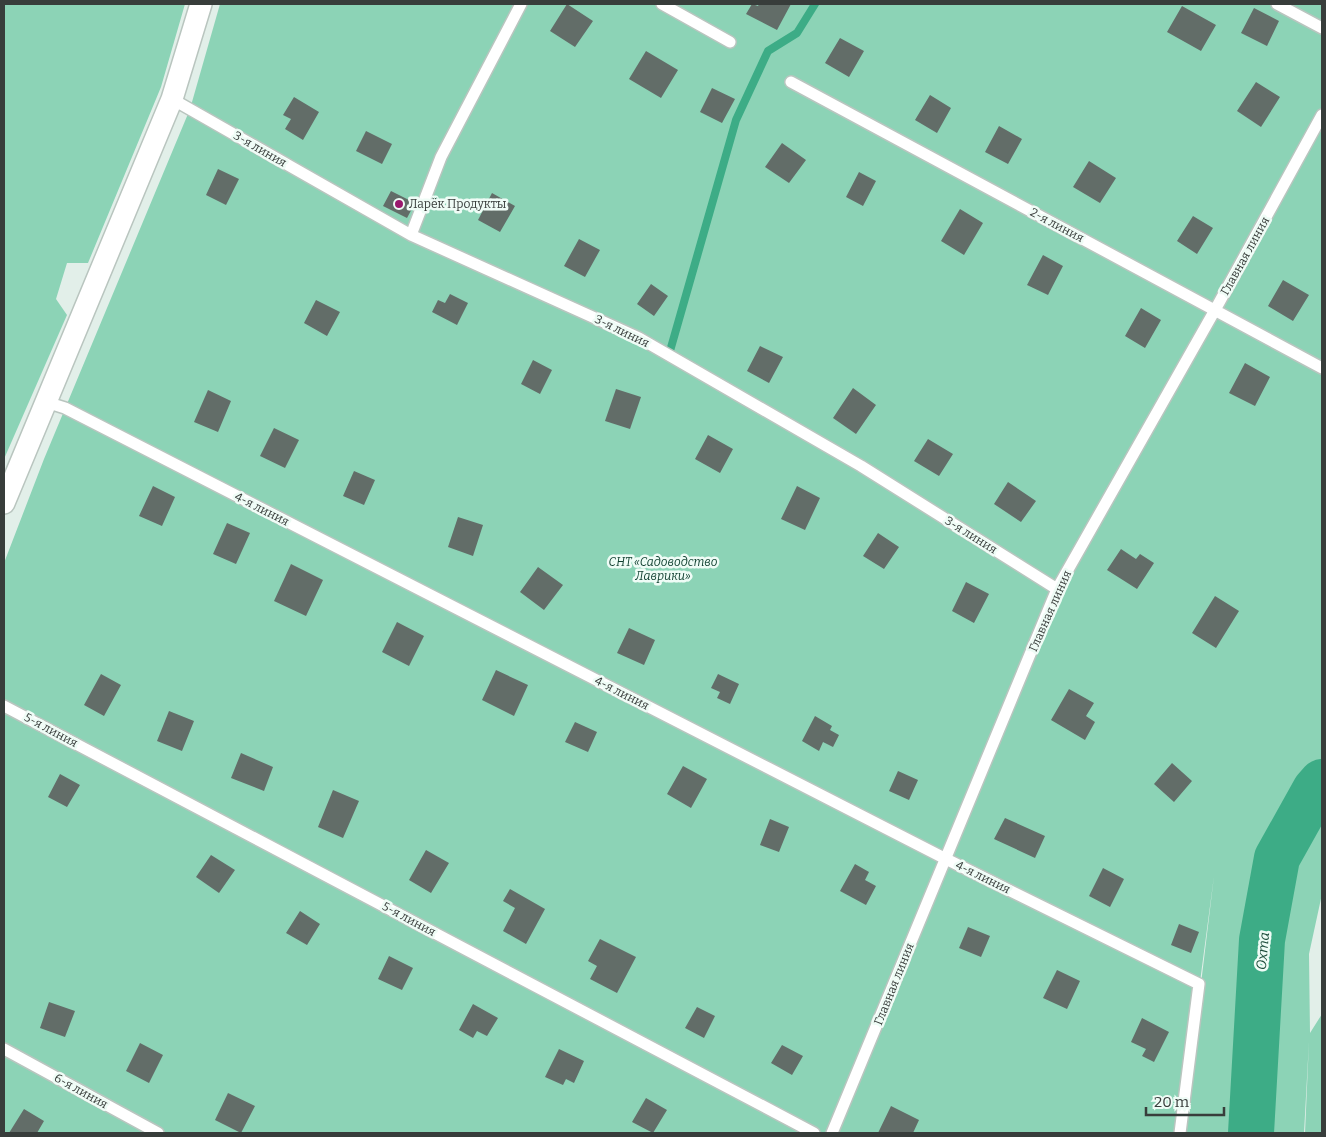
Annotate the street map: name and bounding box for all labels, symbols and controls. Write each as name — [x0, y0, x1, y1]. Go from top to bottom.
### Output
street label: 3-я линия — [231, 128, 289, 170]
place label: Ларёк Продукты — [409, 197, 507, 211]
marker: Ларёк Продукты — [393, 198, 405, 210]
street label: 2-я линия — [1028, 205, 1086, 245]
street label: Главная линия — [1218, 214, 1272, 298]
street label: 3-я линия — [592, 312, 652, 350]
street label: 4-я линия — [233, 489, 292, 529]
street label: 3-я линия — [942, 513, 1000, 557]
park label: СНТ «Садоводство Лаврики» — [608, 555, 718, 583]
street label: Главная линия — [1026, 568, 1074, 654]
street label: 4-я линия — [593, 673, 652, 713]
street label: 5-я линия — [22, 710, 80, 750]
street label: 4-я линия — [953, 858, 1013, 896]
street label: 5-я линия — [380, 899, 438, 939]
water label: Охта — [1253, 931, 1273, 971]
street label: Главная линия — [871, 941, 917, 1027]
street label: 6-я линия — [52, 1071, 111, 1112]
scale bar — [1146, 1084, 1224, 1116]
text: 20 m — [1154, 1093, 1190, 1111]

